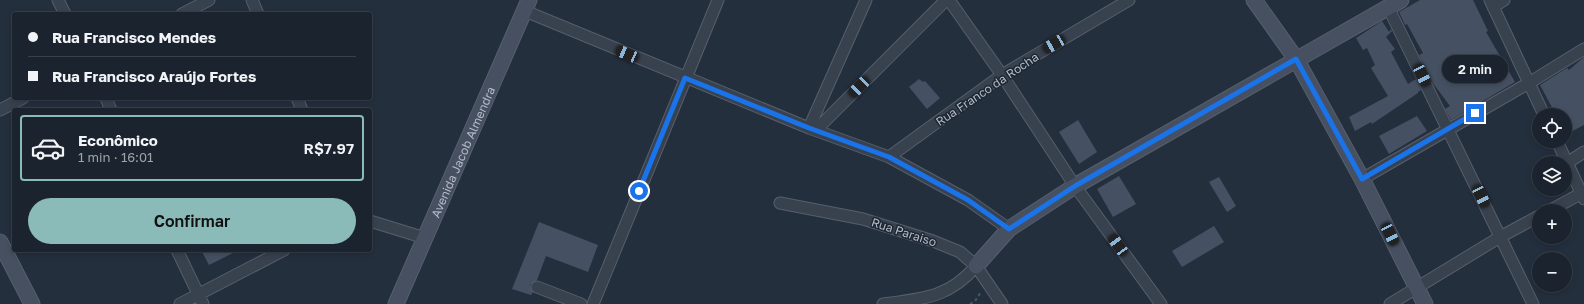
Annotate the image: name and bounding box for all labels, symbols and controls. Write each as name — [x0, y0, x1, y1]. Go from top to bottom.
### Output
text: Rua Francisco Mendes — [52, 28, 216, 46]
car — [1041, 33, 1067, 55]
car — [614, 44, 640, 64]
street label: Rua Franco da Rocha — [933, 49, 1041, 129]
callout: 2 min — [1442, 55, 1508, 83]
text: 2 min — [1458, 61, 1492, 77]
car — [1411, 62, 1433, 88]
text: Rua Francisco Araújo Fortes — [52, 67, 256, 85]
car — [846, 74, 872, 100]
street label: Avenida Jacob Almendra — [427, 84, 498, 220]
route end — [1466, 104, 1484, 122]
map controls — [1532, 108, 1572, 292]
button: locate — [1532, 108, 1572, 148]
icon: car — [30, 130, 66, 166]
text: Econômico — [78, 131, 158, 149]
text: R$7.97 — [304, 139, 354, 157]
text: 1 min · 16:01 — [78, 149, 153, 165]
button: layers — [1532, 156, 1572, 196]
route start — [630, 182, 648, 200]
car — [1470, 183, 1492, 209]
button: Confirmar — [28, 198, 356, 244]
button: + — [1532, 204, 1572, 244]
street label: Rua Paraiso — [870, 214, 938, 250]
car — [1379, 221, 1401, 247]
car — [1106, 232, 1130, 258]
button: − — [1532, 252, 1572, 292]

